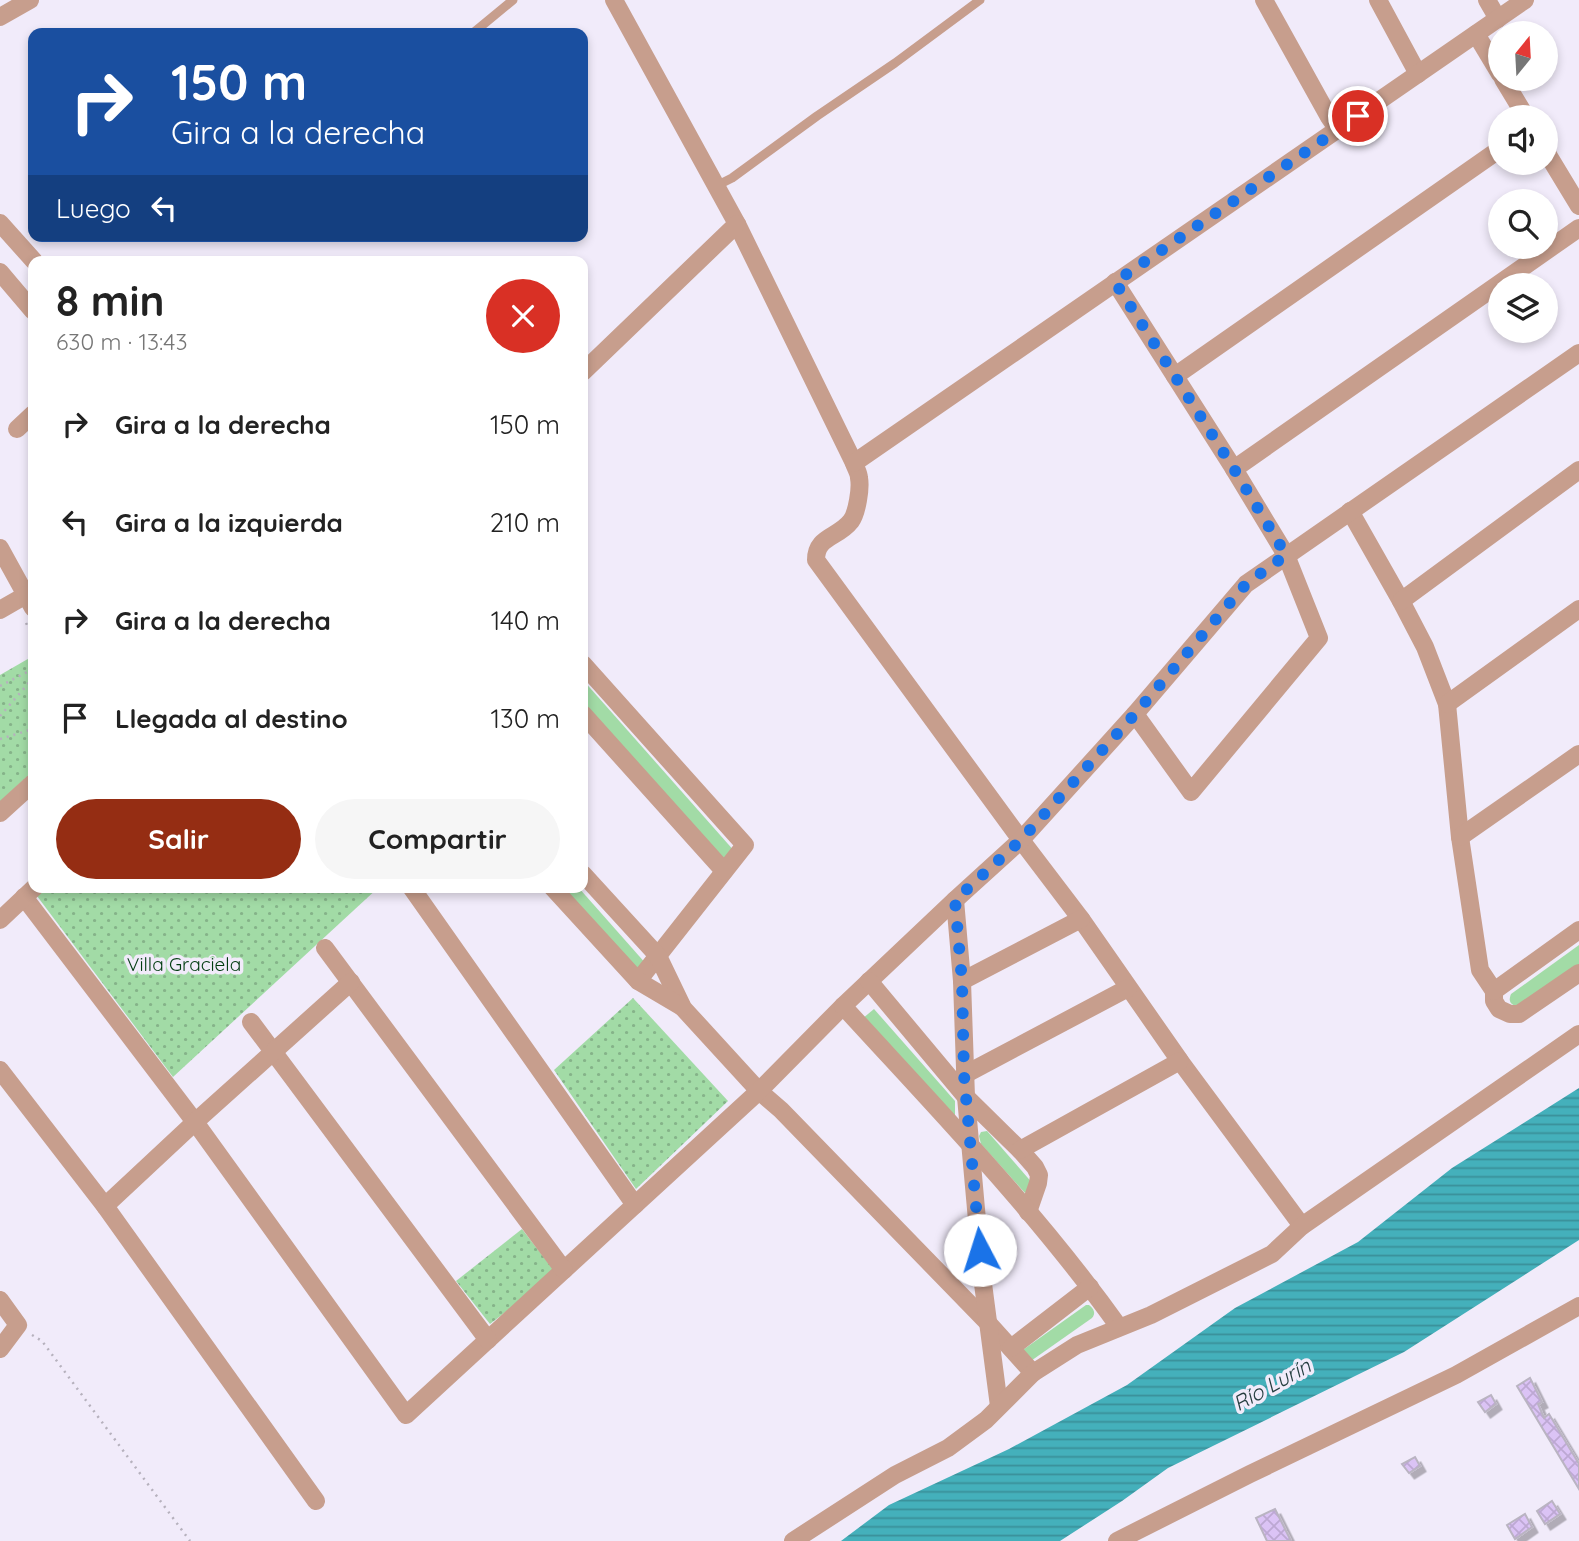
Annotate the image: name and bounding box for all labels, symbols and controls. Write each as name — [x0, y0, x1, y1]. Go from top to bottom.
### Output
north arrow — [1488, 21, 1558, 91]
map controls — [1488, 21, 1558, 343]
text: 150 m — [171, 51, 307, 112]
icon: right — [56, 56, 147, 147]
pin — [1328, 86, 1388, 146]
icon: arrive — [1339, 97, 1377, 135]
button: sound — [1488, 105, 1558, 175]
text: Gira a la derecha — [171, 112, 425, 152]
icon: left — [145, 189, 183, 227]
button: search — [1488, 189, 1558, 259]
text: Luego — [56, 192, 131, 225]
button: layers — [1488, 273, 1558, 343]
text: 8 min — [56, 274, 164, 327]
button: close — [486, 279, 560, 353]
text: 630 m · 13:43 — [56, 327, 187, 356]
icon: right — [56, 405, 94, 443]
text: Gira a la derecha — [115, 408, 331, 441]
text: 150 m — [490, 408, 560, 441]
icon: left — [56, 503, 94, 541]
text: Gira a la izquierda — [115, 506, 343, 539]
text: 210 m — [490, 506, 560, 539]
icon: right — [56, 601, 94, 639]
text: Gira a la derecha — [115, 604, 331, 637]
text: 140 m — [491, 604, 560, 637]
icon: arrive — [56, 699, 94, 737]
text: Llegada al destino — [115, 702, 348, 735]
text: 130 m — [490, 702, 560, 735]
button: Salir — [56, 799, 301, 879]
button: Compartir — [315, 799, 560, 879]
park label: Villa Graciela — [127, 952, 241, 976]
position arrow — [943, 1213, 1017, 1287]
water label: Río Lurín — [1228, 1352, 1316, 1416]

